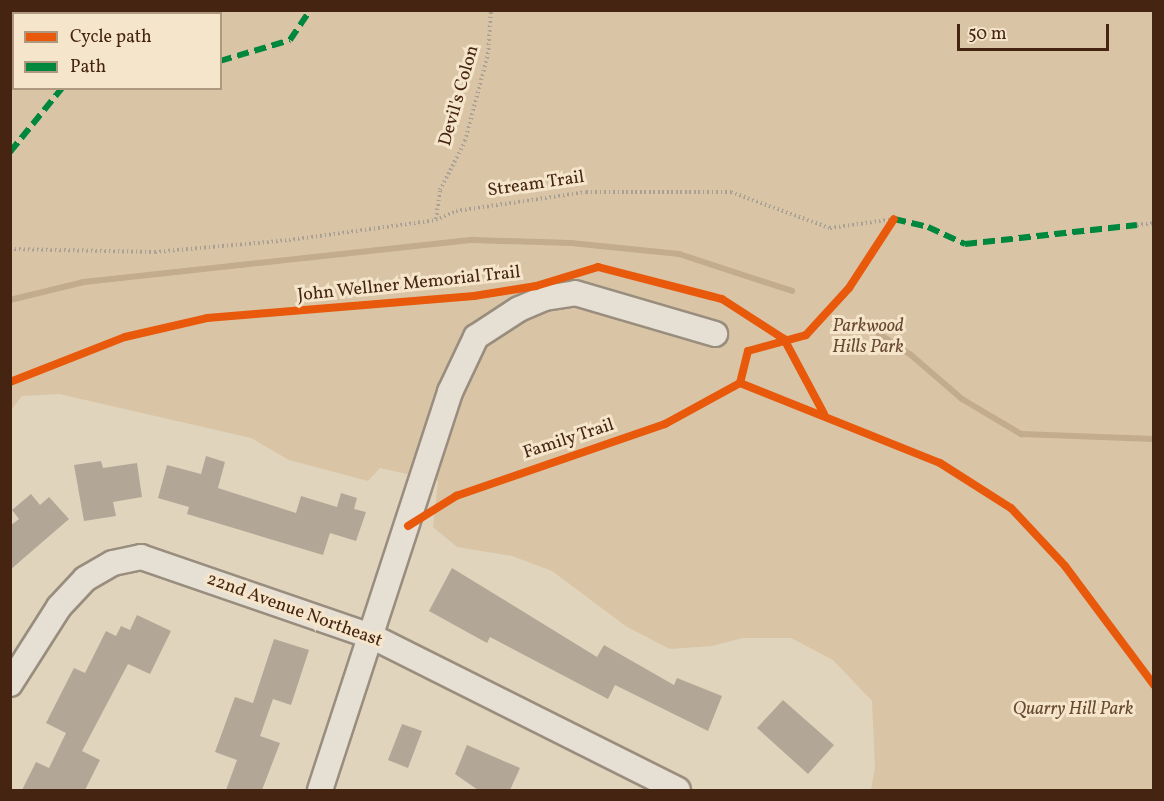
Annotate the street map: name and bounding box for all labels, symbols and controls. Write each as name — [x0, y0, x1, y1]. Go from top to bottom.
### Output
legend — [12, 12, 222, 90]
scale bar — [960, 12, 1112, 50]
text: 50 m — [968, 22, 1007, 47]
text: Cycle path — [70, 25, 152, 50]
street label: Devil's Colon — [435, 43, 485, 149]
text: Path — [70, 55, 106, 80]
street label: Stream Trail — [486, 167, 586, 203]
street label: John Wellner Memorial Trail — [296, 262, 522, 308]
park label: Parkwood Hills Park — [832, 317, 904, 360]
street label: Family Trail — [520, 415, 618, 465]
street label: 22nd Avenue Northeast — [203, 569, 385, 653]
park label: Quarry Hill Park — [1013, 699, 1133, 721]

